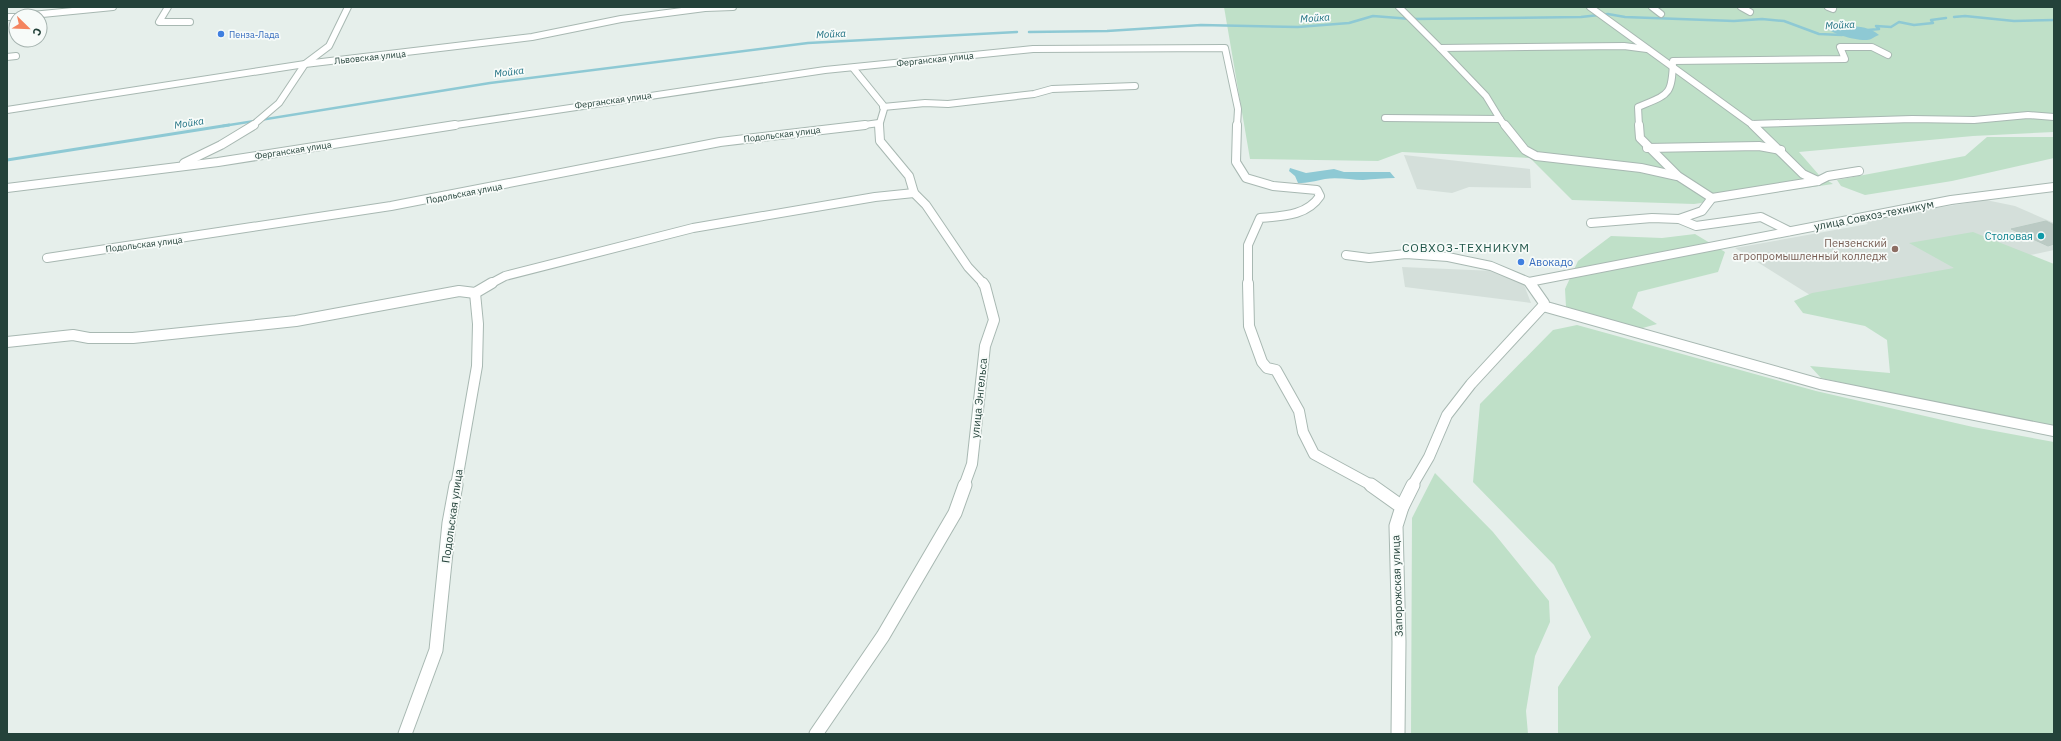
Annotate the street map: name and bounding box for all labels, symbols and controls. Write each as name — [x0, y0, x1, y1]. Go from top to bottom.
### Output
north arrow — [8, 8, 48, 48]
water label: Мойка — [1300, 10, 1331, 26]
water label: Мойка — [1825, 18, 1855, 32]
text: С — [29, 26, 45, 38]
water label: Мойка — [816, 27, 846, 41]
marker: Пенза-Лада — [216, 29, 226, 39]
place label: Пенза-Лада — [229, 29, 280, 40]
street label: Львовская улица — [334, 48, 407, 66]
street label: Ферганская улица — [896, 49, 974, 69]
water label: Мойка — [493, 64, 525, 80]
street label: Ферганская улица — [574, 89, 652, 111]
water label: Мойка — [173, 114, 205, 132]
street label: Подольская улица — [743, 124, 821, 144]
street label: Ферганская улица — [254, 138, 332, 162]
street label: Подольская улица — [425, 180, 503, 206]
street label: улица Совхоз-техникум — [1813, 197, 1935, 233]
place label: Столовая — [1985, 229, 2033, 243]
marker: Столовая — [2036, 231, 2046, 241]
street label: Подольская улица — [105, 234, 183, 254]
place label: Пензенский агропромышленный колледж — [1733, 236, 1888, 263]
district label: СОВХОЗ-ТЕХНИКУМ — [1402, 240, 1530, 255]
marker: Пензенский агропромышленный колледж — [1890, 244, 1900, 254]
place label: Авокадо — [1529, 255, 1573, 269]
marker: Авокадо — [1516, 257, 1526, 267]
street label: улица Энгельса — [968, 357, 990, 439]
street label: Подольская улица — [438, 468, 466, 564]
street label: Запорожская улица — [1388, 535, 1406, 637]

